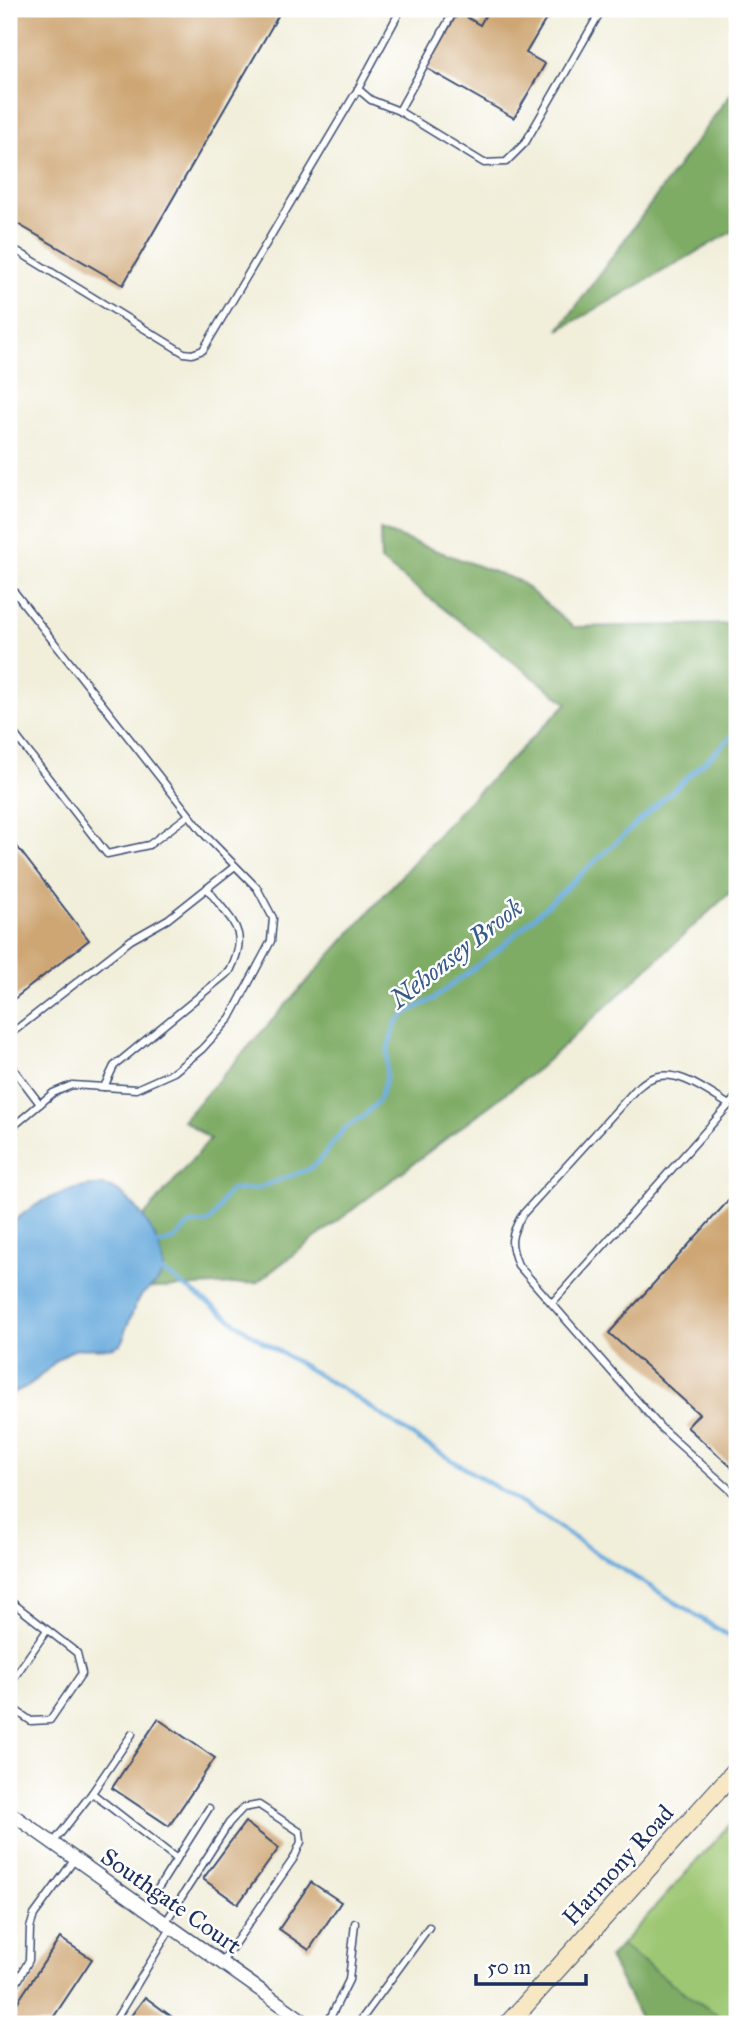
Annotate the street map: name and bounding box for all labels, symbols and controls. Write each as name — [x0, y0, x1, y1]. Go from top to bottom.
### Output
water label: Nehonsey Brook — [381, 891, 529, 1016]
street label: Harmony Road — [556, 1798, 680, 1932]
street label: Southgate Court — [95, 1842, 247, 1961]
scale bar — [476, 1942, 587, 1986]
text: 50 m — [487, 1954, 532, 1980]

